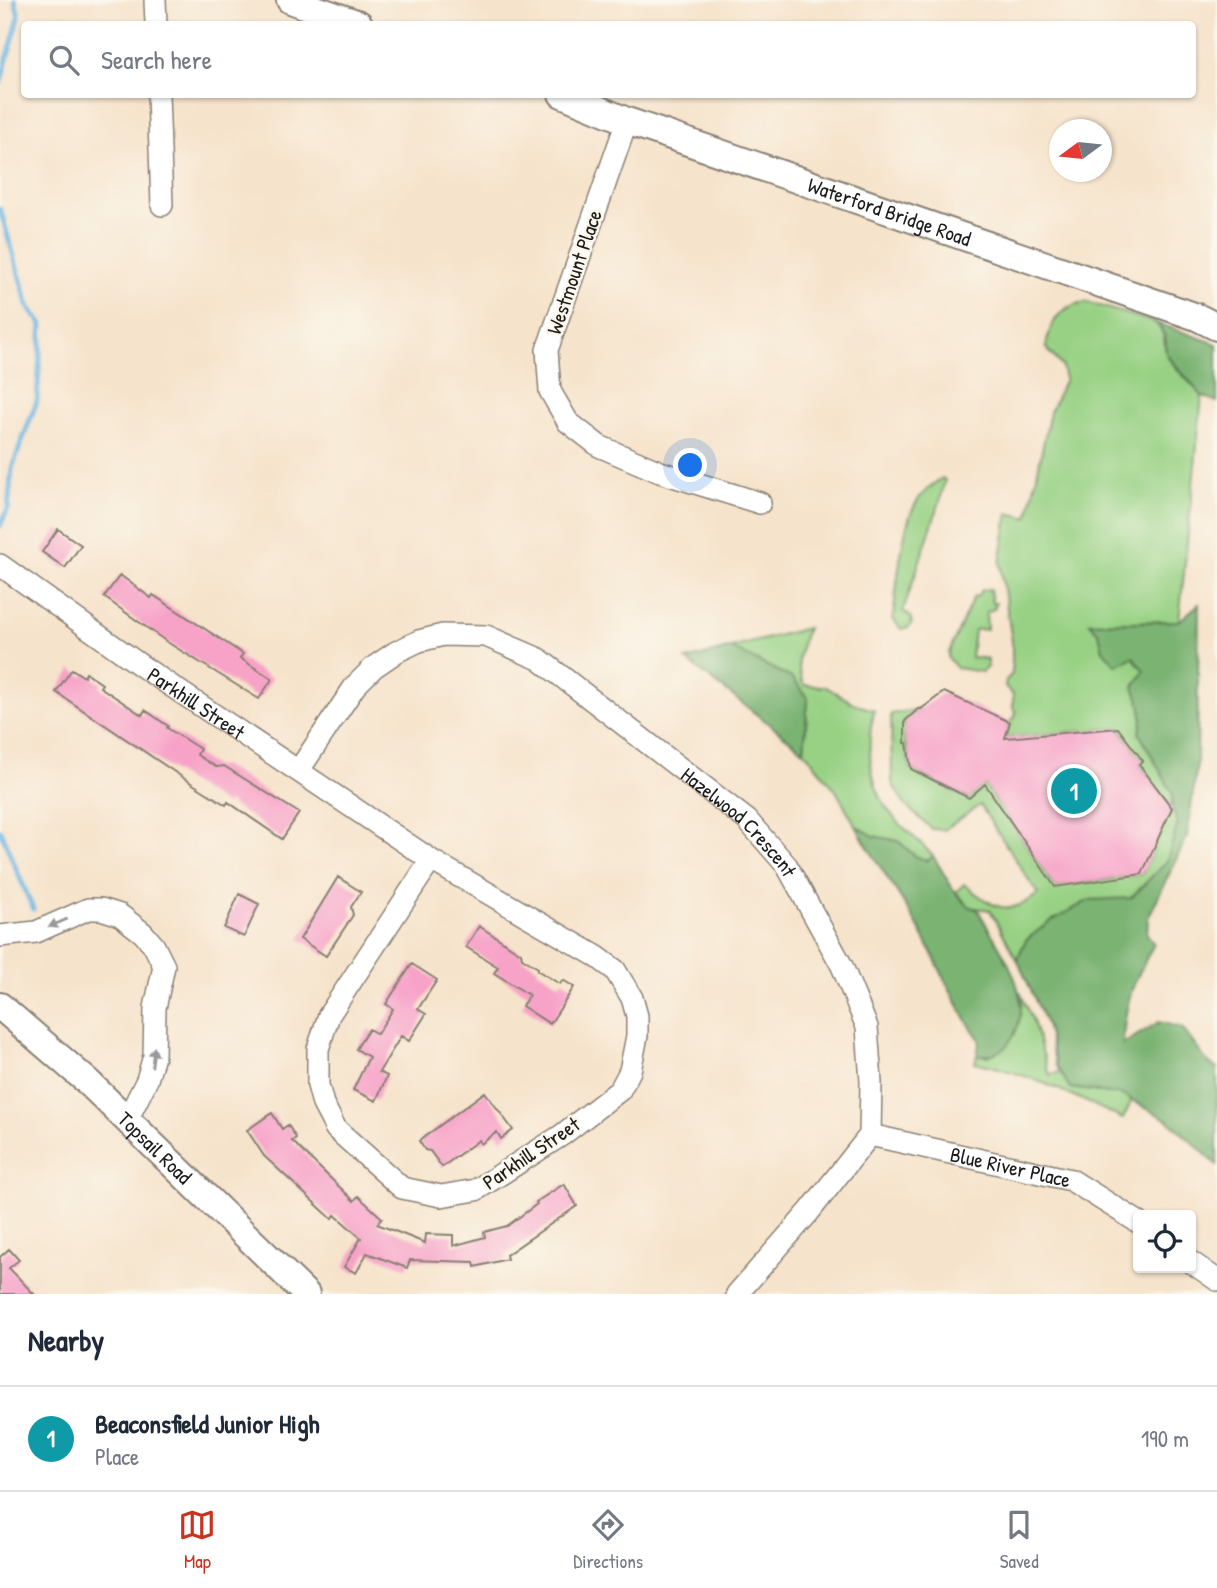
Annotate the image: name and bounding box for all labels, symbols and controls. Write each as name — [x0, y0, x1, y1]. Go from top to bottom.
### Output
search box — [21, 21, 1196, 98]
icon: search — [45, 41, 83, 79]
text: Search here — [101, 42, 212, 77]
north arrow — [1049, 119, 1112, 182]
street label: Waterford Bridge Road — [804, 170, 975, 253]
street label: Westmount Place — [539, 206, 609, 338]
your location — [673, 448, 707, 482]
street label: Parkhill Street — [142, 660, 251, 746]
street label: Hazelwood Crescent — [675, 760, 805, 882]
pin: 1 — [1051, 765, 1097, 817]
one-way arrow — [47, 918, 68, 929]
one-way arrow — [147, 1046, 158, 1068]
street label: Topsail Road — [112, 1104, 199, 1190]
street label: Parkhill Street — [477, 1109, 586, 1196]
street label: Blue River Place — [948, 1139, 1073, 1194]
map controls — [1133, 1210, 1196, 1273]
button: locate — [1133, 1210, 1196, 1273]
text: Nearby — [28, 1320, 104, 1360]
text: Beaconsfield Junior High — [95, 1406, 319, 1441]
text: 1 — [47, 1423, 55, 1454]
text: 190 m — [1141, 1423, 1189, 1454]
text: Place — [95, 1441, 139, 1472]
tab: Map — [178, 1506, 216, 1574]
tab: Directions — [573, 1506, 643, 1574]
tab: Saved — [1000, 1506, 1039, 1574]

